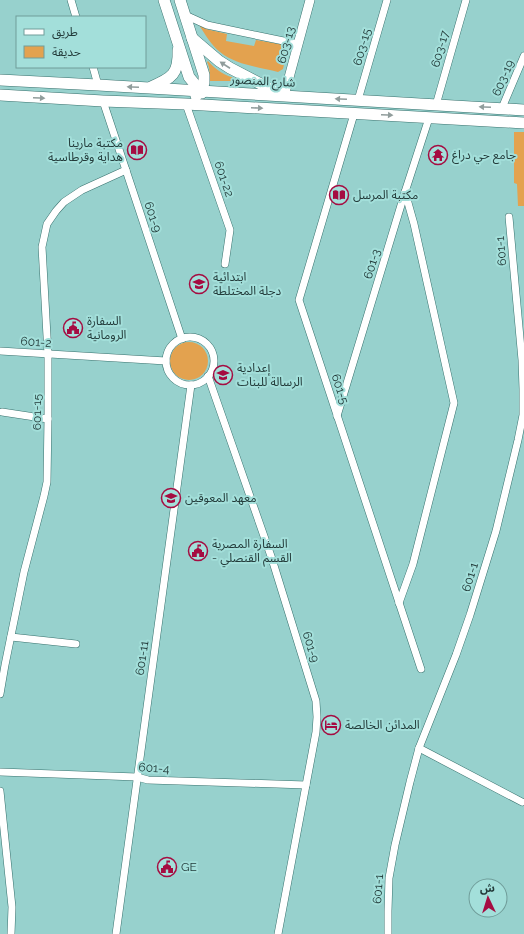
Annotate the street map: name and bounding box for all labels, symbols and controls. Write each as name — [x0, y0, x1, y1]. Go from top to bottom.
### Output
legend — [16, 16, 146, 68]
text: طريق — [52, 25, 78, 40]
street label: 603-13 — [274, 25, 298, 65]
street label: 603-15 — [350, 27, 374, 67]
street label: 603-17 — [428, 29, 452, 69]
text: حديقة — [52, 45, 81, 59]
street label: 603-19 — [489, 58, 517, 98]
one-way arrow — [219, 61, 231, 68]
street label: شارع المنصور — [229, 72, 296, 92]
one-way arrow — [127, 83, 139, 90]
one-way arrow — [33, 94, 45, 101]
one-way arrow — [334, 96, 347, 102]
one-way arrow — [479, 104, 491, 111]
one-way arrow — [251, 105, 264, 111]
one-way arrow — [381, 112, 393, 119]
place label: مكتبة مارينا هداية وقرطاسية — [48, 136, 123, 164]
library icon: مكتبة مارينا هداية وقرطاسية — [126, 139, 148, 161]
temple icon: جامع حي دراغ — [427, 144, 449, 166]
place label: جامع حي دراغ — [452, 148, 516, 165]
street label: 601-22 — [211, 159, 237, 199]
library icon: مكتبة المرسل — [328, 184, 350, 206]
place label: مكتبة المرسل — [353, 188, 418, 202]
street label: 601-9 — [141, 200, 165, 234]
street label: 601-1 — [493, 236, 509, 266]
street label: 601-3 — [361, 247, 383, 281]
place label: ابتدائية دجلة المختلطة — [213, 270, 282, 298]
school or university icon: ابتدائية دجلة المختلطة — [188, 273, 210, 295]
place label: السفارة الرومانية — [87, 314, 127, 342]
public building icon: السفارة الرومانية — [62, 317, 84, 339]
street label: 601-2 — [20, 334, 52, 350]
place label: إعدادية الرسالة للبنات — [237, 361, 303, 389]
school or university icon: إعدادية الرسالة للبنات — [212, 364, 234, 386]
street label: 601-5 — [329, 372, 352, 406]
street label: 601-15 — [30, 393, 44, 430]
school or university icon: معهد المعوقين — [160, 487, 182, 509]
place label: معهد المعوقين — [185, 491, 257, 505]
place label: السفارة المصرية - القسم القنصلي — [212, 537, 292, 568]
public building icon: السفارة المصرية - القسم القنصلي — [187, 540, 209, 562]
street label: 601-1 — [459, 561, 481, 593]
street label: 601-9 — [300, 630, 322, 664]
street label: 601-11 — [133, 640, 151, 676]
hotel icon: المدائن الخالصة — [320, 714, 342, 736]
place label: المدائن الخالصة — [345, 718, 420, 732]
street label: 601-4 — [138, 760, 170, 776]
public building icon: GE — [156, 856, 178, 878]
place label: GE — [181, 860, 197, 874]
street label: 601-1 — [370, 874, 386, 904]
north arrow — [468, 878, 508, 918]
text: ش — [479, 882, 495, 896]

